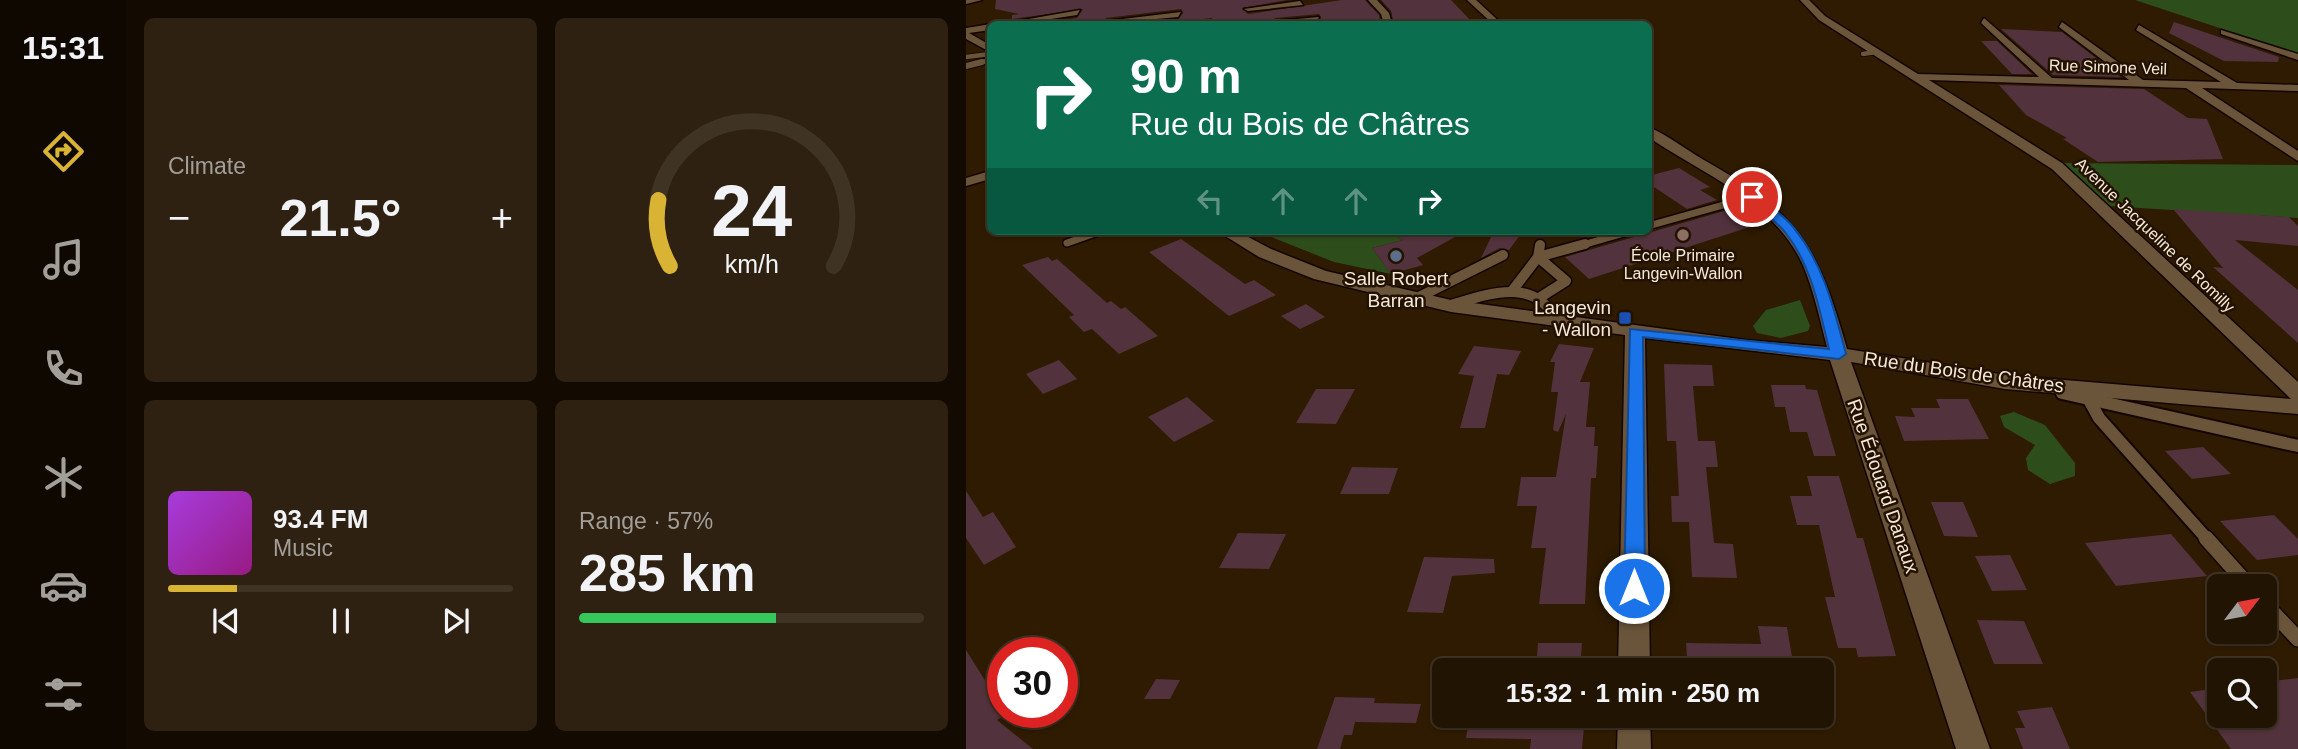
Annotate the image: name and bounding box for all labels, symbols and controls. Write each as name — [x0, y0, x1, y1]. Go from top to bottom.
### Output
text: 15:31 — [22, 30, 104, 66]
icon: right — [1015, 49, 1106, 140]
text: 90 m — [1130, 49, 1242, 103]
street label: Rue Simone Veil — [2049, 56, 2167, 78]
text: Rue du Bois de Châtres — [1130, 106, 1470, 142]
icon: directions — [39, 127, 88, 176]
text: Climate — [168, 153, 246, 179]
street label: Avenue Jacqueline de Romilly — [2072, 155, 2238, 315]
pin — [1722, 167, 1782, 227]
text: 24 — [711, 170, 792, 251]
icon: arrive — [1733, 178, 1771, 216]
icon: left — [1191, 182, 1229, 220]
icon: ahead — [1264, 182, 1302, 220]
icon: ahead — [1337, 182, 1375, 220]
icon: right — [1410, 182, 1448, 220]
text: 21.5° — [279, 189, 402, 247]
text: − — [168, 197, 190, 239]
text: + — [491, 197, 513, 239]
marker: École Primaire Langevin-Wallon — [1675, 227, 1691, 243]
icon: music — [39, 235, 88, 284]
place label: École Primaire Langevin-Wallon — [1624, 246, 1742, 282]
marker: Salle Robert Barran — [1388, 248, 1404, 264]
text: km/h — [724, 250, 779, 278]
place label: Salle Robert Barran — [1344, 268, 1449, 311]
place label: Langevin - Wallon — [1534, 297, 1611, 340]
marker: Langevin - Wallon — [1617, 310, 1633, 326]
icon: phone — [39, 344, 88, 393]
street label: Rue du Bois de Châtres — [1863, 348, 2065, 396]
street label: Rue Édouard Danaux — [1843, 396, 1923, 576]
icon: climate — [39, 453, 88, 502]
text: 93.4 FM — [273, 504, 368, 534]
text: Range · 57% — [579, 508, 713, 534]
text: Music — [273, 535, 333, 561]
text: 285 km — [579, 544, 755, 602]
position arrow — [1597, 551, 1671, 625]
icon: car — [39, 561, 88, 610]
north arrow — [2207, 574, 2277, 644]
map controls — [2207, 574, 2277, 728]
icon: previous — [207, 602, 245, 640]
icon: pause — [322, 602, 360, 640]
icon: next — [437, 602, 475, 640]
speed limit sign: 30 — [987, 637, 1078, 728]
button: search — [2207, 658, 2277, 728]
icon: filters — [39, 670, 88, 719]
text: 15:32 · 1 min · 250 m — [1506, 678, 1760, 708]

